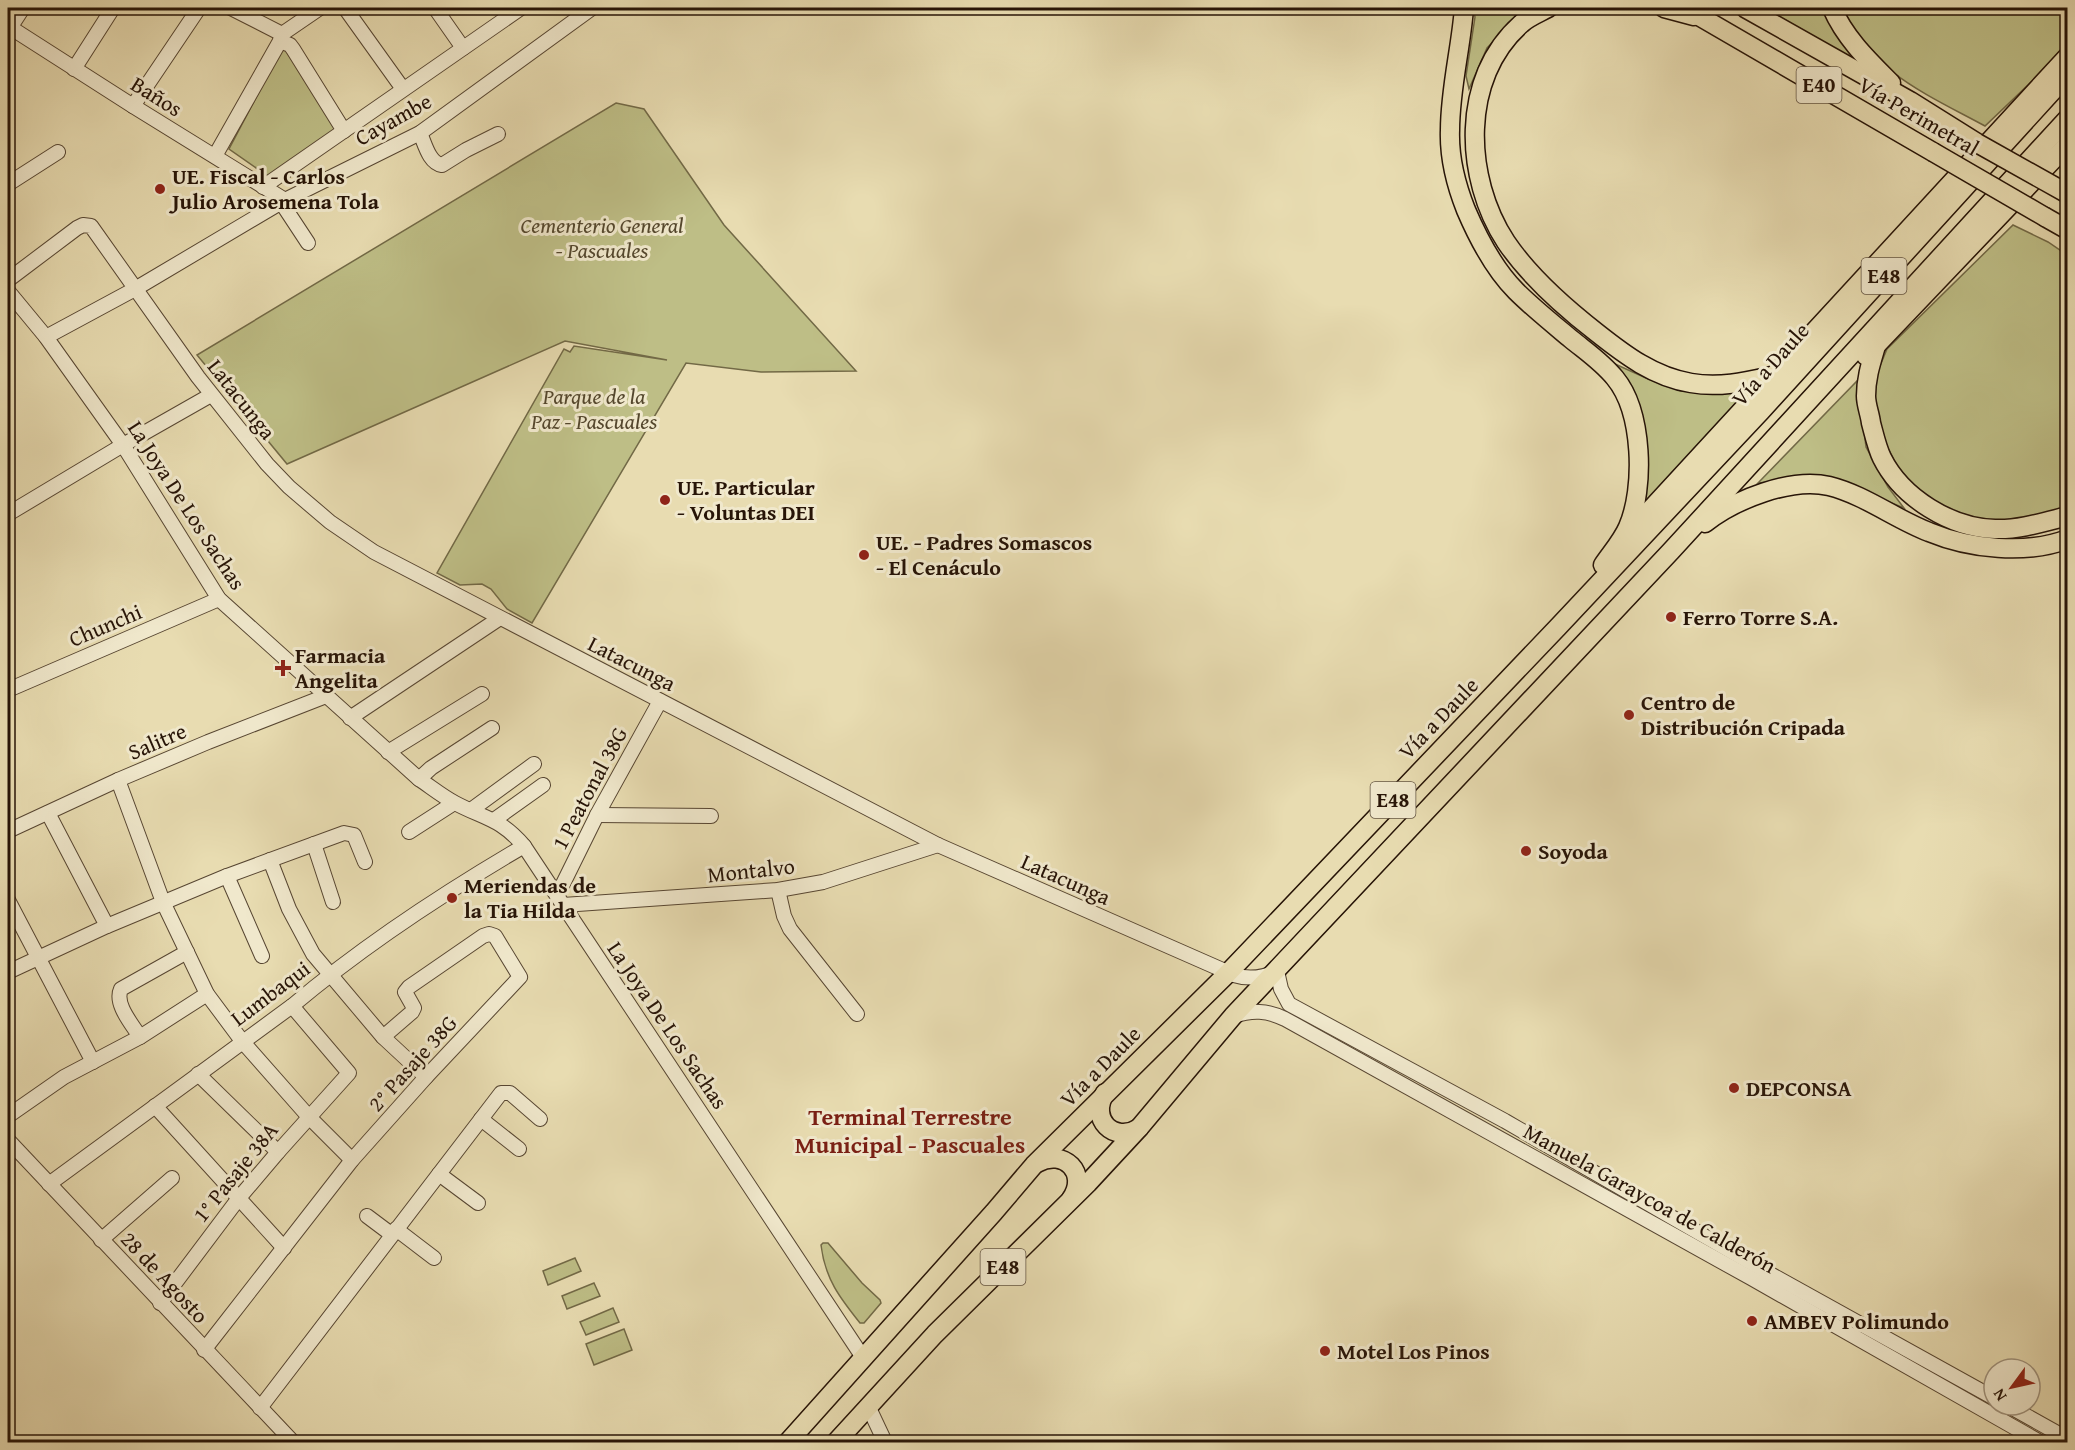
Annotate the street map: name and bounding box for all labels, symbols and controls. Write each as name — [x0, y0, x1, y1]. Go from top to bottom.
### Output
road number: E40 — [1796, 67, 1842, 103]
street label: Baños — [125, 68, 189, 124]
street label: Vía Perimetral — [1853, 68, 1985, 164]
street label: Cayambe — [349, 85, 437, 153]
place label: UE. Fiscal - Carlos Julio Arosemena Tola — [168, 160, 380, 217]
marker: UE. Fiscal - Carlos Julio Arosemena Tola — [153, 182, 167, 196]
park label: Cementerio General - Pascuales — [520, 209, 684, 266]
road number: E48 — [1862, 258, 1906, 294]
street label: Vía a Daule — [1724, 315, 1816, 413]
street label: Latacunga — [200, 352, 284, 447]
park label: Parque de la Paz - Pascuales — [530, 380, 657, 437]
street label: La Joya De Los Sachas — [120, 414, 254, 596]
place label: UE. Particular - Voluntas DEI — [677, 471, 815, 528]
marker: UE. Particular - Voluntas DEI — [658, 493, 672, 507]
place label: UE. - Padres Somascos - El Cenáculo — [876, 526, 1092, 583]
marker: UE. - Padres Somascos - El Cenáculo — [857, 548, 871, 562]
street label: Chunchi — [64, 595, 146, 655]
place label: Ferro Torre S.A. — [1683, 601, 1838, 633]
marker: Ferro Torre S.A. — [1664, 610, 1678, 624]
street label: Latacunga — [583, 627, 682, 699]
place label: Farmacia Angelita — [295, 639, 386, 696]
marker: Farmacia Angelita — [276, 661, 290, 675]
street label: Vía a Daule — [1391, 670, 1485, 766]
place label: Centro de Distribución Cripada — [1641, 686, 1846, 743]
marker: Centro de Distribución Cripada — [1622, 708, 1636, 722]
street label: Salitre — [123, 714, 191, 768]
street label: 1 Peatonal 38G — [543, 721, 635, 855]
road number: E48 — [1370, 782, 1416, 818]
place label: Soyoda — [1538, 835, 1608, 867]
marker: Soyoda — [1519, 844, 1533, 858]
street label: Latacunga — [1016, 845, 1116, 913]
street label: Montalvo — [706, 850, 796, 890]
place label: Meriendas de la Tia Hilda — [464, 869, 596, 926]
marker: Meriendas de la Tia Hilda — [445, 891, 459, 905]
street label: La Joya De Los Sachas — [600, 935, 736, 1115]
street label: Lumbaqui — [224, 953, 316, 1033]
street label: 2° Pasaje 38G — [360, 1008, 464, 1118]
street label: Vía a Daule — [1052, 1018, 1148, 1114]
place label: DEPCONSA — [1746, 1072, 1852, 1104]
marker: DEPCONSA — [1727, 1081, 1741, 1095]
district label: Terminal Terrestre Municipal - Pascuales — [795, 1099, 1025, 1162]
street label: 1° Pasaje 38A — [185, 1115, 286, 1229]
street label: Manuela Garaycoa de Calderón — [1518, 1115, 1783, 1281]
street label: 28 de Agosto — [114, 1224, 216, 1330]
road number: E48 — [980, 1249, 1026, 1285]
place label: AMBEV Polimundo — [1764, 1305, 1949, 1337]
marker: AMBEV Polimundo — [1745, 1314, 1759, 1328]
place label: Motel Los Pinos — [1337, 1335, 1490, 1367]
marker: Motel Los Pinos — [1318, 1344, 1332, 1358]
north arrow — [1982, 1357, 2042, 1417]
text: N — [1986, 1384, 2012, 1406]

